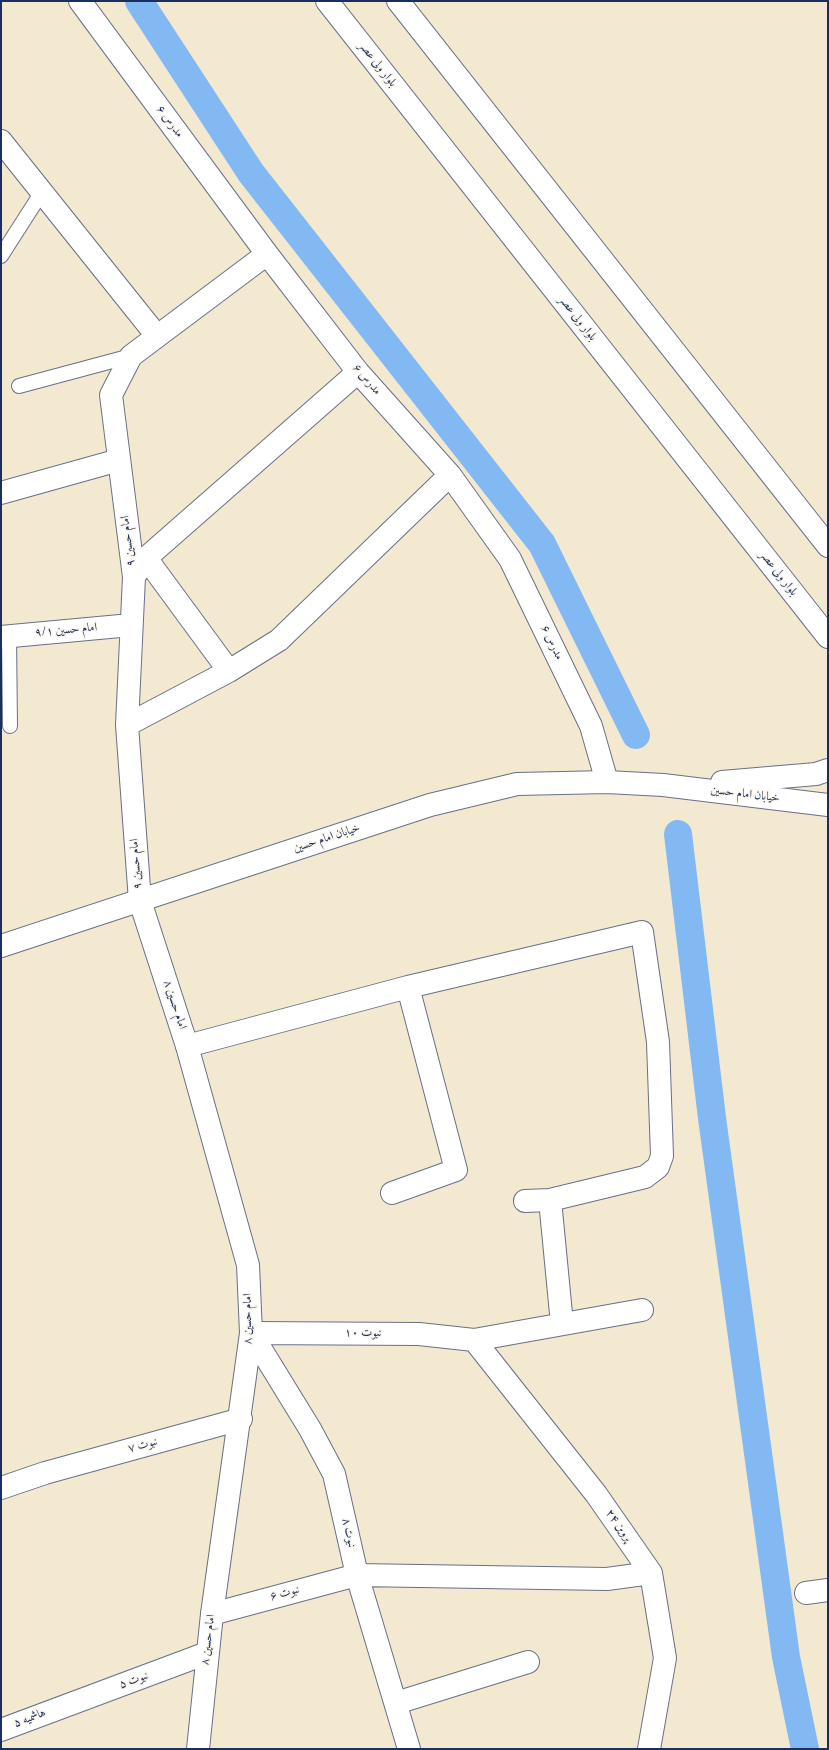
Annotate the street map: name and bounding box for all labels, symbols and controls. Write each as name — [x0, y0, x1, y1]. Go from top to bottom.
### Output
street label: بلوار ولی عصر — [355, 40, 399, 90]
street label: مدرس ۶ — [152, 103, 186, 141]
street label: بلوار ولی عصر — [555, 294, 599, 344]
street label: مدرس ۶ — [349, 362, 383, 398]
street label: امام حسین ۹ — [119, 515, 139, 567]
street label: بلوار ولی عصر — [756, 549, 800, 599]
street label: امام حسین ۹/۱ — [34, 621, 98, 641]
street label: مدرس ۶ — [537, 623, 565, 663]
street label: خیابان امام حسین — [710, 784, 780, 806]
street label: خیابان امام حسین — [292, 821, 362, 857]
street label: امام حسین ۹ — [128, 838, 146, 890]
street label: امام حسین ۸ — [159, 978, 189, 1032]
street label: امام حسین ۸ — [242, 1293, 256, 1345]
street label: نبوت ۱۰ — [345, 1327, 381, 1341]
street label: نبوت ۷ — [127, 1435, 159, 1457]
street label: پروین ۲۴ — [602, 1507, 634, 1545]
street label: نبوت ۸ — [338, 1517, 358, 1549]
street label: نبوت ۶ — [269, 1583, 301, 1605]
street label: امام حسین ۸ — [199, 1614, 219, 1666]
street label: نبوت ۵ — [117, 1669, 151, 1693]
street label: هاشمیه ۵ — [12, 1706, 48, 1732]

